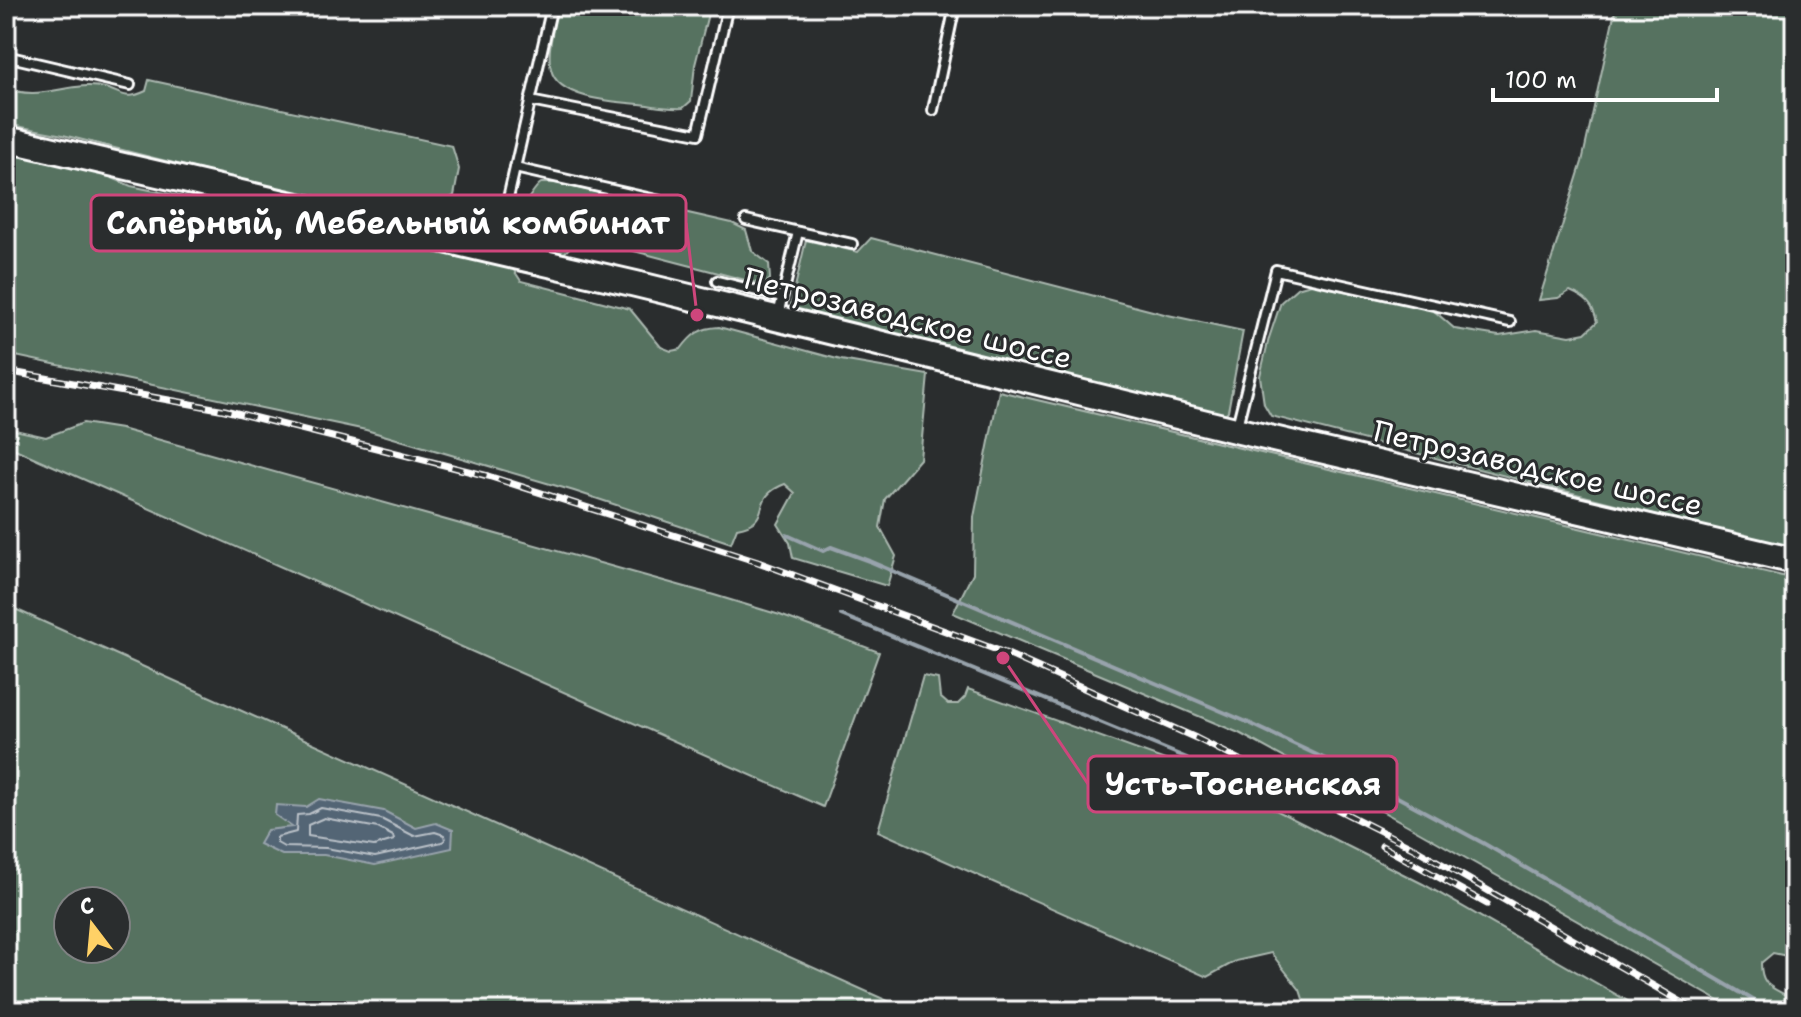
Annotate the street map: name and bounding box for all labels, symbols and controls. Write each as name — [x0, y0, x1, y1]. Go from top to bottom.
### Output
scale bar — [1493, 52, 1717, 102]
text: 100 m — [1505, 64, 1577, 96]
callout: Сапёрный, Мебельный комбинат — [91, 195, 686, 251]
text: Сапёрный, Мебельный комбинат — [106, 201, 671, 244]
street label: Петрозаводское шоссе — [740, 257, 1076, 379]
street label: Петрозаводское шоссе — [1369, 410, 1707, 526]
callout: Усть-Тосненская — [1088, 756, 1397, 812]
text: Усть-Тосненская — [1105, 762, 1381, 805]
north arrow — [52, 885, 132, 965]
text: С — [76, 890, 97, 922]

